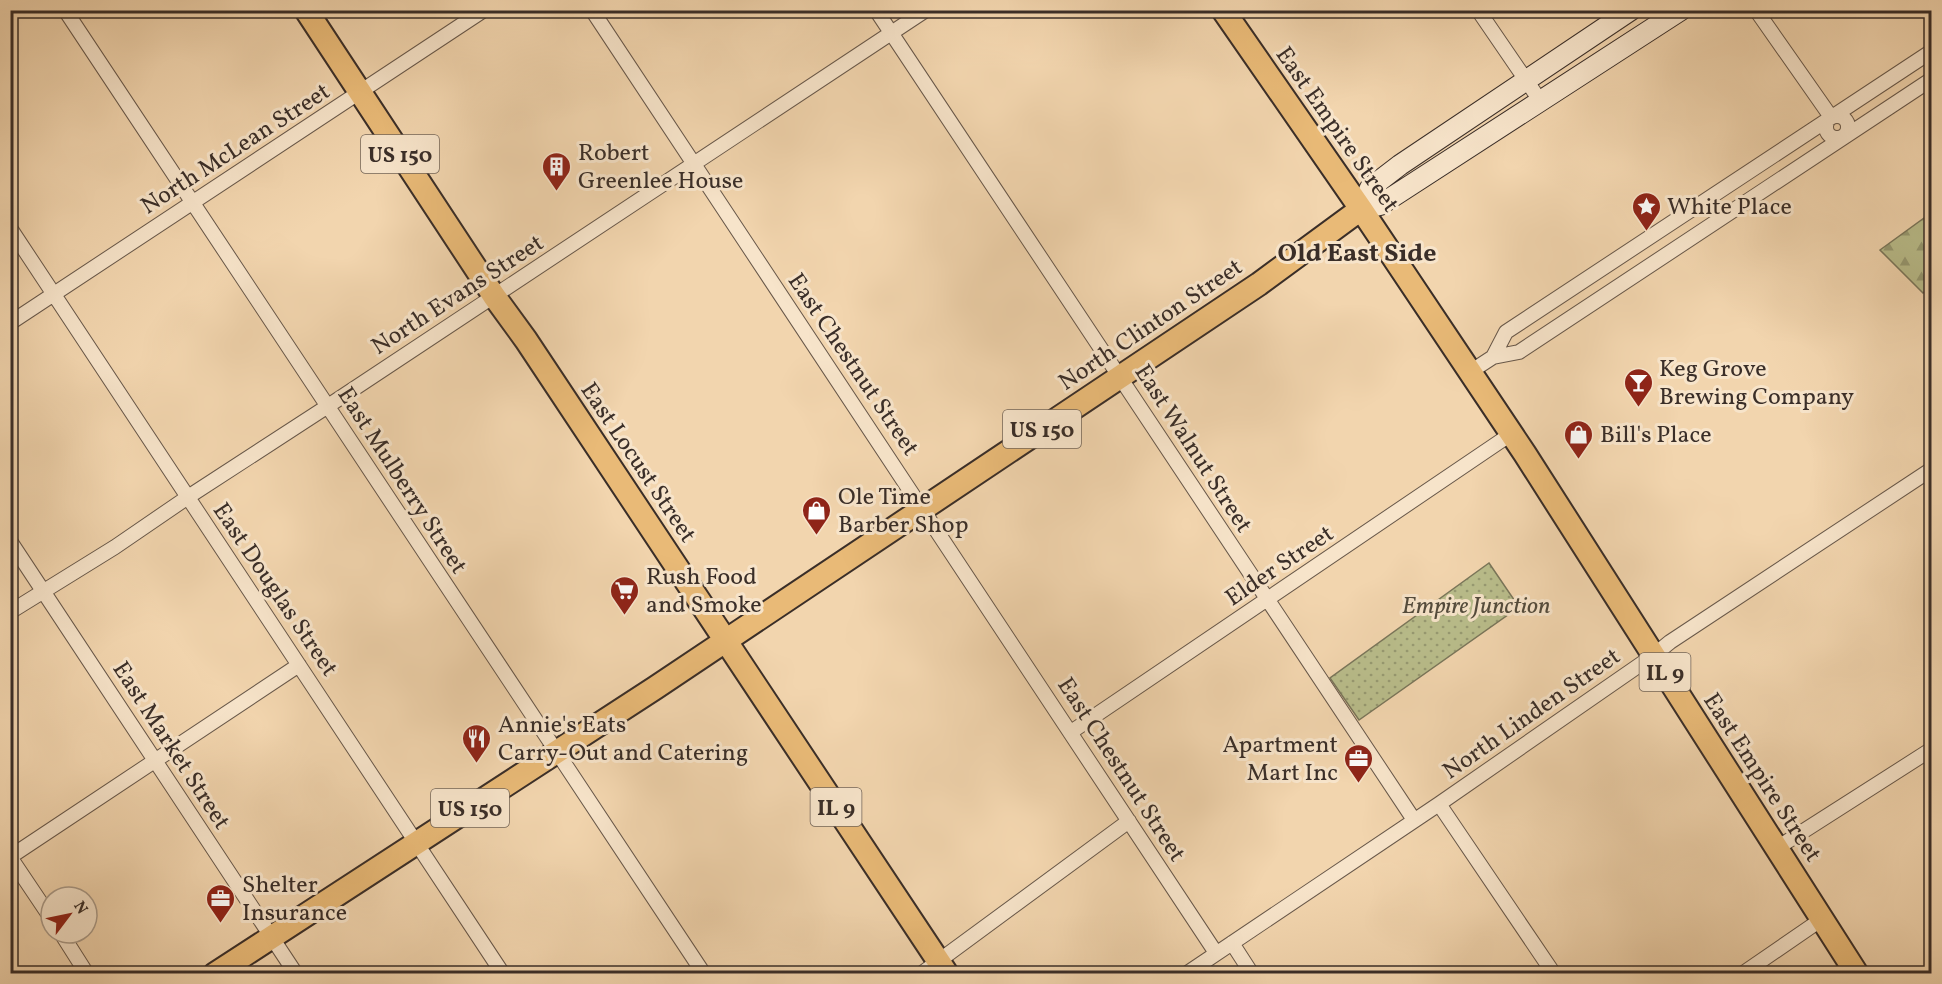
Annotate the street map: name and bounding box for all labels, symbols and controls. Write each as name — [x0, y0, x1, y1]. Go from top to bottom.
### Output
street label: East Empire Street — [1266, 40, 1406, 220]
street label: North McLean Street — [135, 76, 337, 224]
road number: US 150 — [361, 135, 439, 173]
place label: Robert Greenlee House — [578, 137, 743, 199]
building icon: Robert Greenlee House — [541, 150, 573, 192]
place icon: White Place — [1630, 190, 1662, 232]
place label: White Place — [1667, 191, 1792, 225]
street label: North Evans Street — [365, 227, 551, 364]
district label: Old East Side — [1278, 236, 1436, 272]
street label: North Clinton Street — [1052, 251, 1250, 400]
street label: East Chestnut Street — [778, 267, 926, 463]
place label: Keg Grove Brewing Company — [1659, 353, 1854, 415]
street label: East Walnut Street — [1125, 358, 1260, 540]
bar icon: Keg Grove Brewing Company — [1622, 366, 1654, 408]
street label: East Locust Street — [571, 376, 704, 550]
street label: East Mulberry Street — [328, 381, 475, 581]
road number: US 150 — [1003, 410, 1081, 448]
shop icon: Bill's Place — [1563, 418, 1595, 460]
place label: Bill's Place — [1600, 419, 1712, 453]
place label: Ole Time Barber Shop — [838, 481, 968, 543]
shop icon: Ole Time Barber Shop — [801, 494, 833, 536]
street label: East Douglas Street — [203, 496, 345, 684]
street label: Elder Street — [1219, 518, 1341, 616]
place label: Rush Food and Smoke — [646, 561, 762, 623]
supermarket icon: Rush Food and Smoke — [609, 574, 641, 616]
park label: Empire Junction — [1402, 590, 1550, 624]
street label: North Linden Street — [1436, 640, 1628, 789]
road number: IL 9 — [1640, 653, 1690, 691]
street label: East Market Street — [103, 655, 238, 837]
street label: East Chestnut Street — [1048, 671, 1193, 869]
street label: East Empire Street — [1694, 687, 1829, 869]
place label: Annie's Eats Carry-Out and Catering — [498, 709, 748, 771]
restaurant icon: Annie's Eats Carry-Out and Catering — [461, 722, 493, 764]
place label: Apartment Mart Inc — [1223, 729, 1338, 791]
office icon: Apartment Mart Inc — [1343, 742, 1375, 784]
road number: IL 9 — [810, 788, 862, 826]
road number: US 150 — [431, 789, 509, 827]
place label: Shelter Insurance — [242, 869, 347, 931]
office icon: Shelter Insurance — [205, 882, 237, 924]
north arrow — [39, 885, 99, 945]
text: N — [68, 897, 93, 919]

